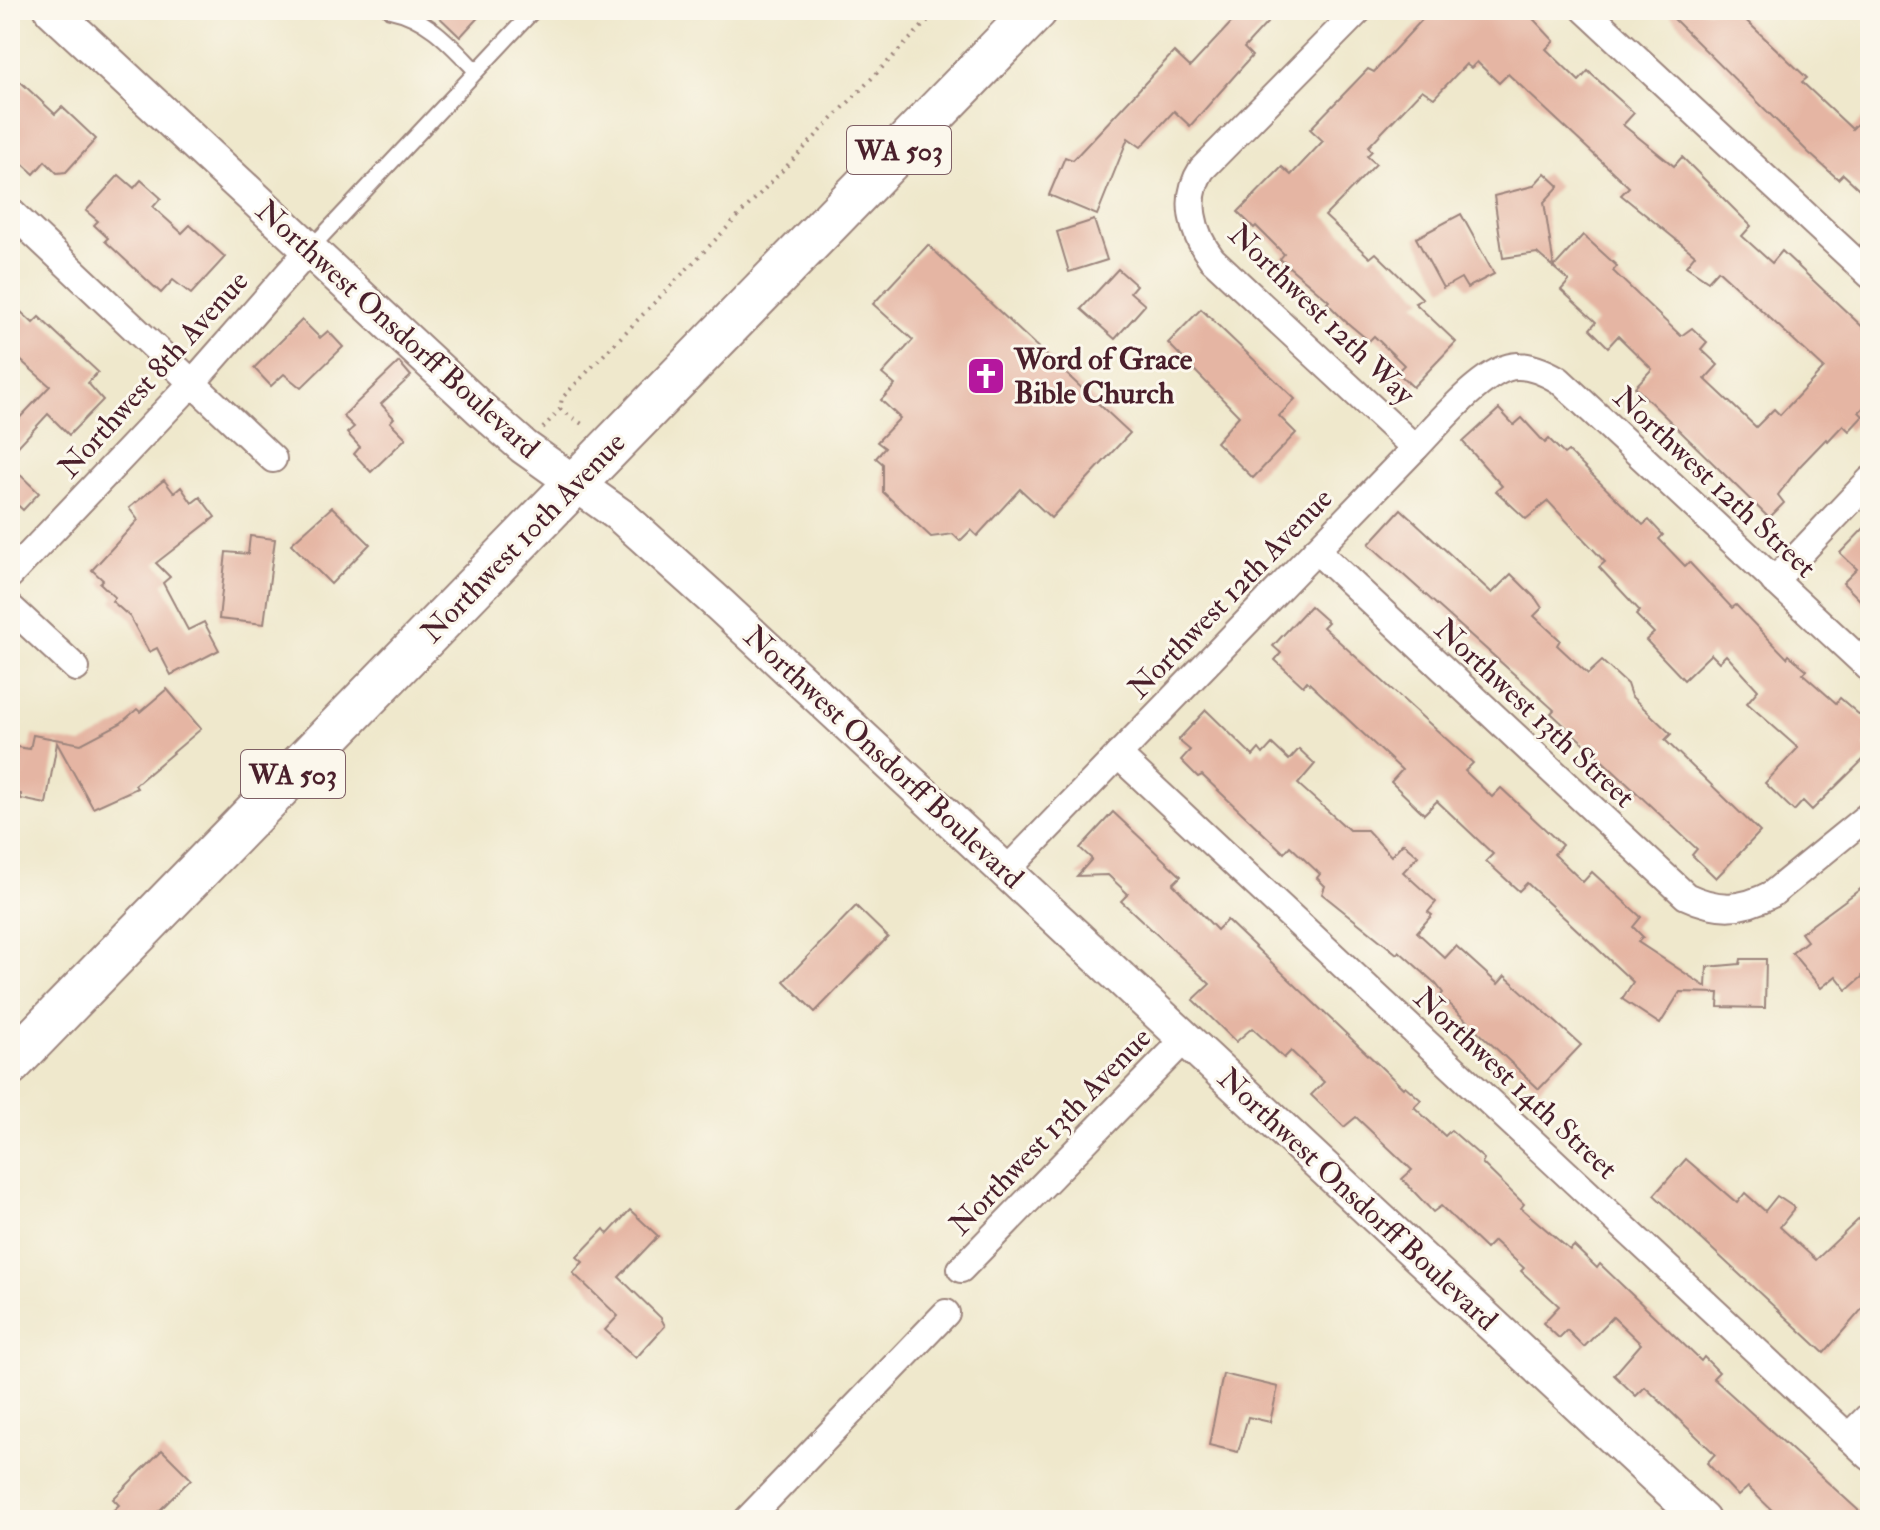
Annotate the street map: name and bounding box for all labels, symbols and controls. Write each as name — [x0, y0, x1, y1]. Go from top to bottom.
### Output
road number: WA 503 — [847, 126, 951, 174]
street label: Northwest Onsdorff Boulevard — [248, 192, 547, 467]
street label: Northwest 12th Way — [1221, 216, 1423, 413]
street label: Northwest 8th Avenue — [50, 263, 256, 486]
place label: Word of Grace Bible Church — [1013, 341, 1193, 412]
church icon: Word of Grace Bible Church — [965, 355, 1007, 397]
street label: Northwest 12th Street — [1605, 379, 1824, 586]
street label: Northwest 10th Avenue — [413, 424, 633, 650]
street label: Northwest 12th Avenue — [1120, 480, 1340, 706]
street label: Northwest 13th Street — [1427, 611, 1643, 816]
street label: Northwest Onsdorff Boulevard — [736, 618, 1031, 897]
road number: WA 503 — [241, 750, 345, 798]
street label: Northwest 14th Street — [1406, 979, 1625, 1187]
street label: Northwest 13th Avenue — [942, 1020, 1159, 1243]
street label: Northwest Onsdorff Boulevard — [1210, 1060, 1505, 1339]

